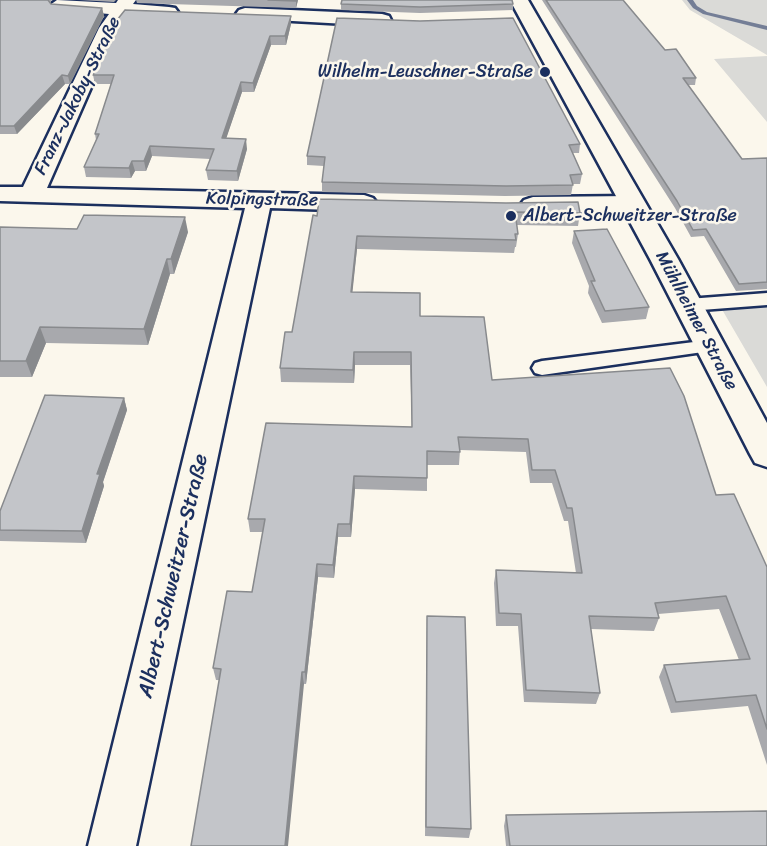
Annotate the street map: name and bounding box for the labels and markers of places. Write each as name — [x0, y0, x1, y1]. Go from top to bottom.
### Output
place label: Wilhelm-Leuschner-Straße — [318, 61, 533, 83]
marker: Wilhelm-Leuschner-Straße — [538, 65, 552, 79]
place label: Albert-Schweitzer-Straße — [523, 205, 737, 227]
marker: Albert-Schweitzer-Straße — [504, 209, 518, 223]

